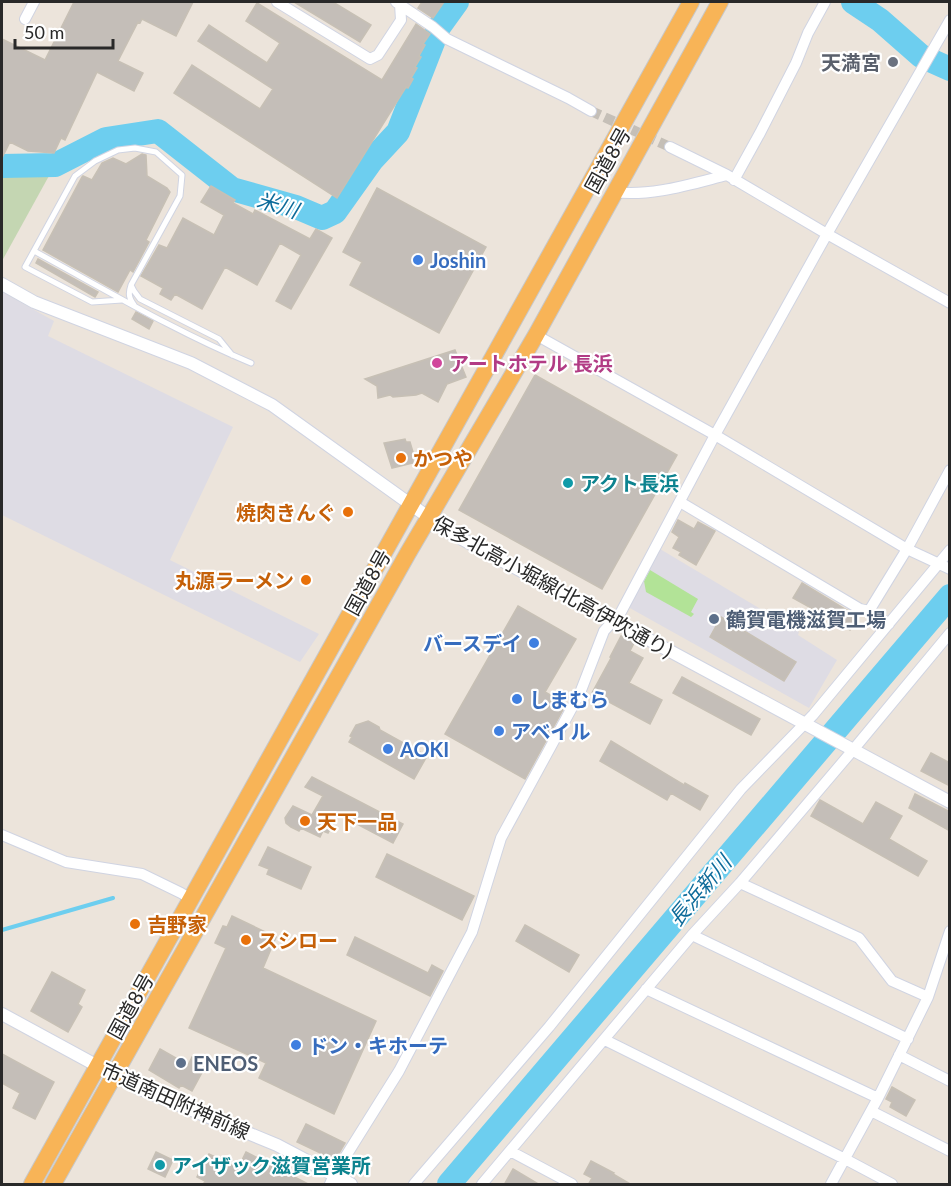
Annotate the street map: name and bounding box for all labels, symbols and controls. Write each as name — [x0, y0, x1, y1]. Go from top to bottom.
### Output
scale bar — [15, 12, 112, 50]
text: 50 m — [24, 21, 64, 43]
place label: 天満宮 — [821, 50, 881, 74]
marker: 天満宮 — [886, 55, 900, 69]
street label: 国道8号 — [579, 123, 635, 197]
water label: 米川 — [254, 186, 304, 223]
place label: Joshin — [430, 248, 486, 272]
marker: Joshin — [411, 253, 425, 267]
place label: アートホテル 長浜 — [449, 351, 613, 375]
marker: アートホテル 長浜 — [430, 356, 444, 370]
place label: かつや — [413, 446, 473, 470]
marker: かつや — [394, 451, 408, 465]
place label: アクト長浜 — [580, 471, 679, 495]
marker: アクト長浜 — [561, 476, 575, 490]
place label: 焼肉きんぐ — [236, 500, 336, 524]
marker: 焼肉きんぐ — [341, 505, 355, 519]
street label: 保多北高小堀線(北高伊吹通り) — [429, 510, 677, 662]
street label: 国道8号 — [339, 545, 395, 619]
place label: 丸源ラーメン — [175, 568, 294, 592]
marker: 丸源ラーメン — [299, 573, 313, 587]
place label: 鶴賀電機滋賀工場 — [726, 607, 886, 631]
marker: 鶴賀電機滋賀工場 — [707, 612, 721, 626]
place label: バースデイ — [423, 631, 522, 655]
marker: バースデイ — [527, 636, 541, 650]
place label: しまむら — [529, 687, 609, 711]
marker: しまむら — [510, 692, 524, 706]
place label: アベイル — [511, 719, 591, 743]
marker: アベイル — [492, 724, 506, 738]
place label: AOKI — [399, 737, 449, 761]
marker: AOKI — [381, 742, 395, 756]
place label: 天下一品 — [317, 809, 397, 833]
marker: 天下一品 — [298, 814, 312, 828]
water label: 長浜新川 — [662, 848, 737, 930]
place label: 吉野家 — [147, 912, 207, 936]
marker: 吉野家 — [128, 917, 142, 931]
place label: スシロー — [258, 928, 338, 952]
marker: スシロー — [239, 933, 253, 947]
street label: 国道8号 — [102, 969, 158, 1043]
place label: ドン・キホーテ — [308, 1033, 448, 1057]
marker: ドン・キホーテ — [289, 1038, 303, 1052]
place label: ENEOS — [193, 1051, 258, 1075]
street label: 市道南田附神前線 — [98, 1056, 254, 1144]
marker: ENEOS — [174, 1056, 188, 1070]
place label: アイザック滋賀営業所 — [172, 1153, 371, 1177]
marker: アイザック滋賀営業所 — [153, 1158, 167, 1172]

